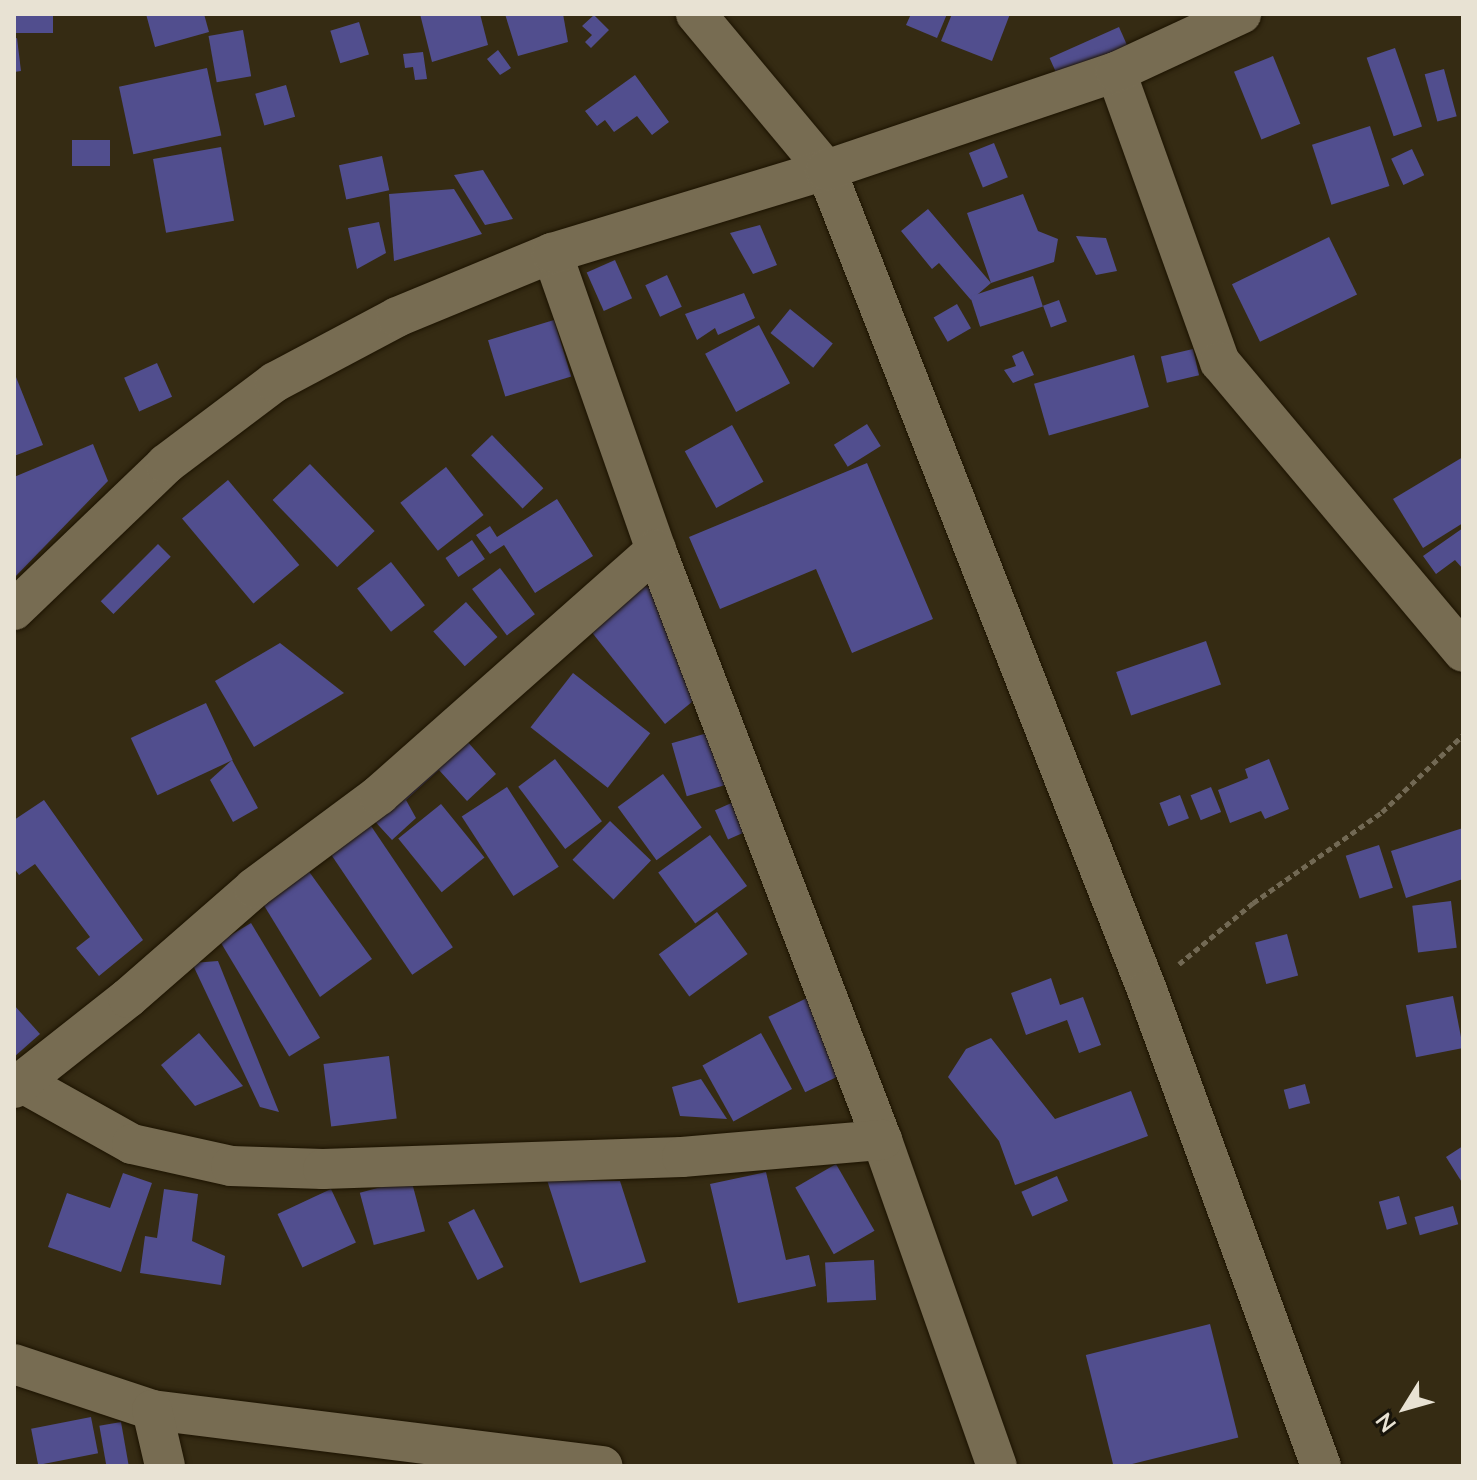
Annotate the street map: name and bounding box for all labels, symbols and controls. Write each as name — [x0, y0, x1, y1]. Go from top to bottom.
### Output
north arrow — [1365, 1368, 1445, 1448]
text: N — [1370, 1408, 1401, 1438]

